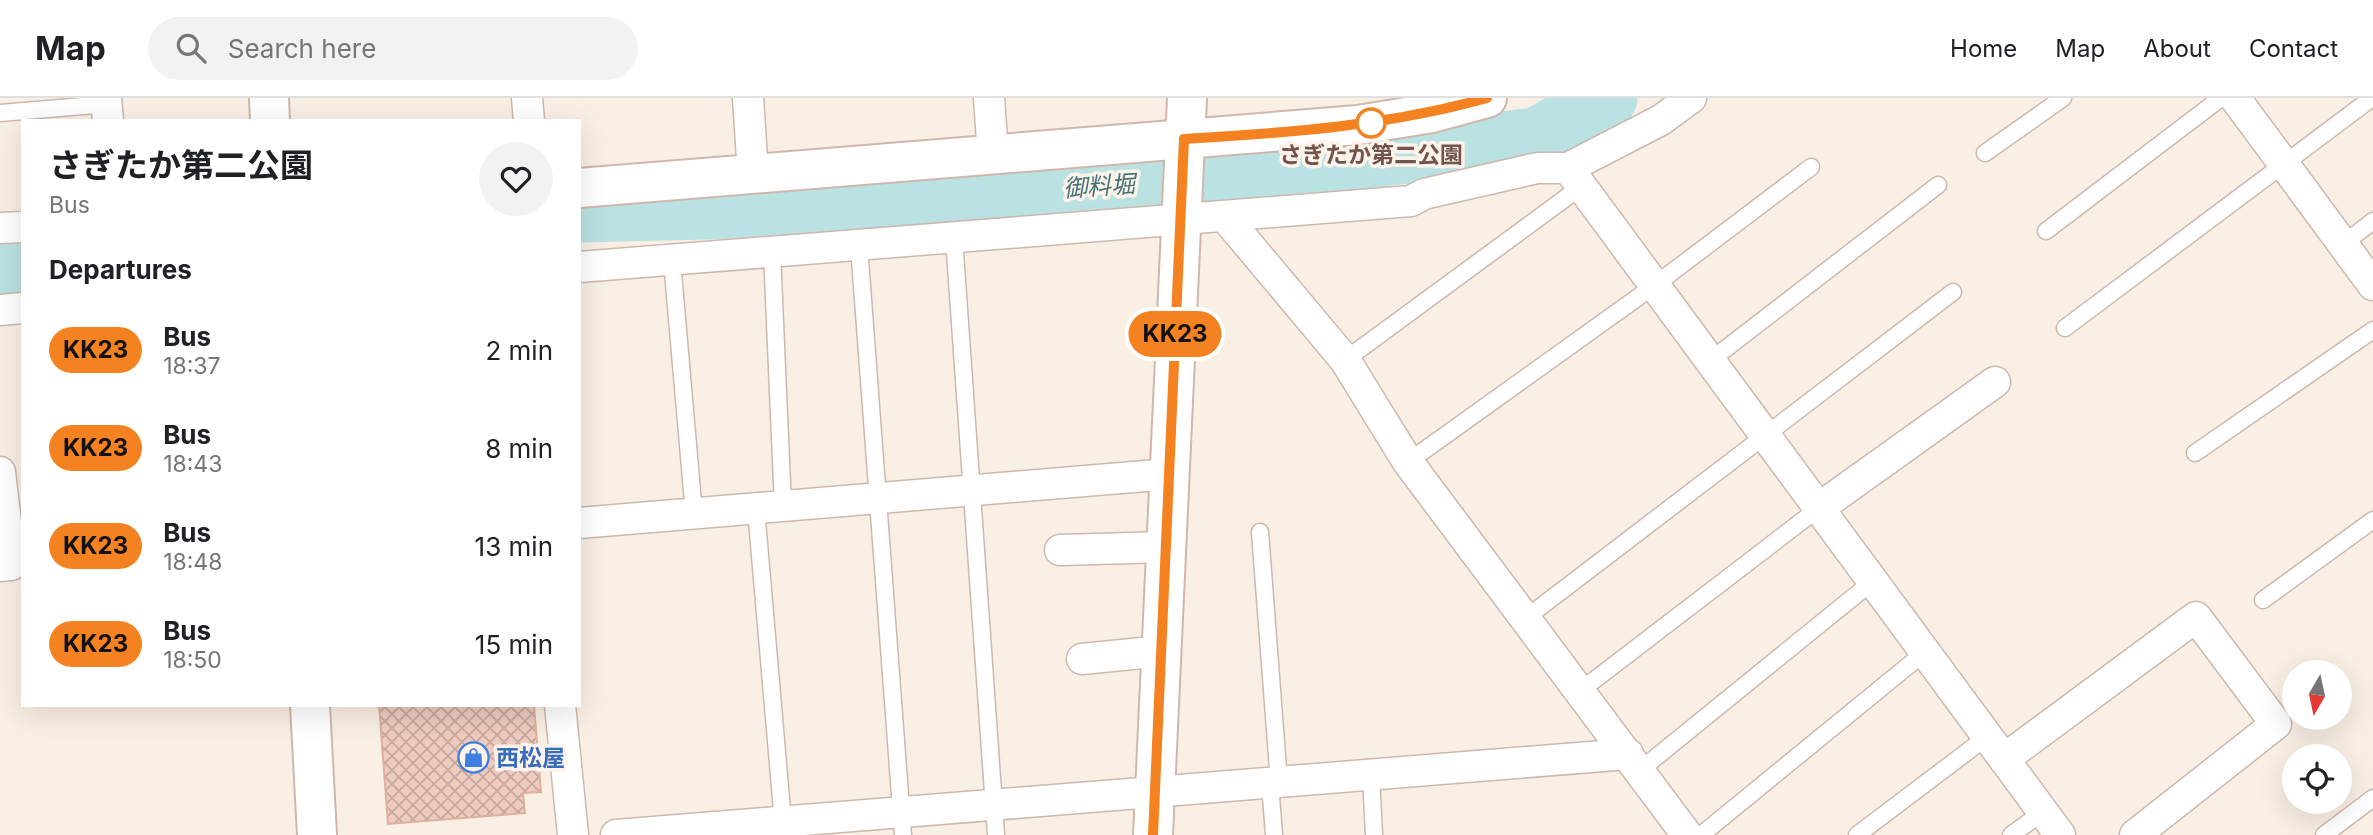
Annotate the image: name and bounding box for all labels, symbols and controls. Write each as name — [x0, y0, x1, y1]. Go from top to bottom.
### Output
search box — [148, 17, 638, 80]
text: Map — [35, 28, 106, 68]
icon: search — [172, 29, 210, 67]
text: Search here — [228, 33, 376, 64]
text: Home — [1950, 34, 2017, 63]
text: Map — [2055, 34, 2105, 63]
text: About — [2143, 34, 2211, 63]
text: Contact — [2249, 34, 2338, 63]
marker: さぎたか第二公園 — [1356, 108, 1386, 138]
place label: さぎたか第二公園 — [1279, 141, 1463, 169]
button: heart — [479, 142, 553, 216]
text: さぎたか第二公園 — [49, 145, 313, 185]
water label: 御料堀 — [1062, 169, 1140, 203]
text: Bus — [49, 191, 90, 219]
text: Departures — [49, 254, 192, 285]
line badge: KK23 — [1126, 311, 1224, 357]
text: KK23 — [1142, 319, 1208, 348]
text: Bus — [163, 321, 211, 352]
text: KK23 — [63, 335, 128, 364]
text: 2 min — [485, 335, 553, 366]
text: 18:37 — [163, 352, 221, 380]
text: Bus — [163, 419, 211, 450]
text: KK23 — [63, 433, 128, 462]
text: 8 min — [485, 433, 553, 464]
text: 18:43 — [163, 450, 222, 478]
text: Bus — [163, 517, 211, 548]
text: KK23 — [63, 531, 128, 560]
text: 13 min — [475, 531, 553, 562]
text: 18:48 — [163, 548, 222, 576]
text: Bus — [163, 615, 211, 646]
text: KK23 — [63, 629, 128, 658]
text: 15 min — [475, 629, 553, 660]
text: 18:50 — [163, 646, 222, 674]
north arrow — [2282, 660, 2352, 730]
map controls — [2282, 660, 2352, 814]
shop icon: 西松屋 — [456, 741, 490, 775]
place label: 西松屋 — [496, 744, 565, 772]
button: locate — [2282, 744, 2352, 814]

